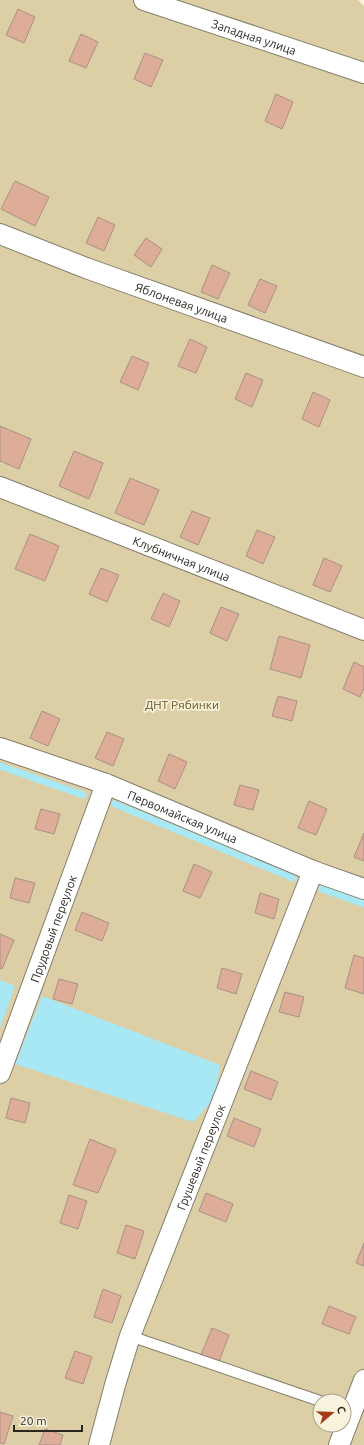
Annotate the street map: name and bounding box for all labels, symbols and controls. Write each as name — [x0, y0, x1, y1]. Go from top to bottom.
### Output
street label: Западная улица — [210, 16, 298, 57]
street label: Яблоневая улица — [134, 280, 230, 324]
street label: Клубничная улица — [131, 533, 232, 583]
park label: ДНТ Рябинки — [145, 698, 219, 711]
street label: Первомайская улица — [126, 787, 239, 845]
street label: Прудовый переулок — [27, 873, 79, 984]
street label: Грушевый переулок — [174, 1102, 227, 1212]
north arrow — [312, 1393, 352, 1433]
text: С — [335, 1404, 348, 1415]
scale bar — [14, 1407, 82, 1433]
text: 20 m — [20, 1414, 47, 1427]

